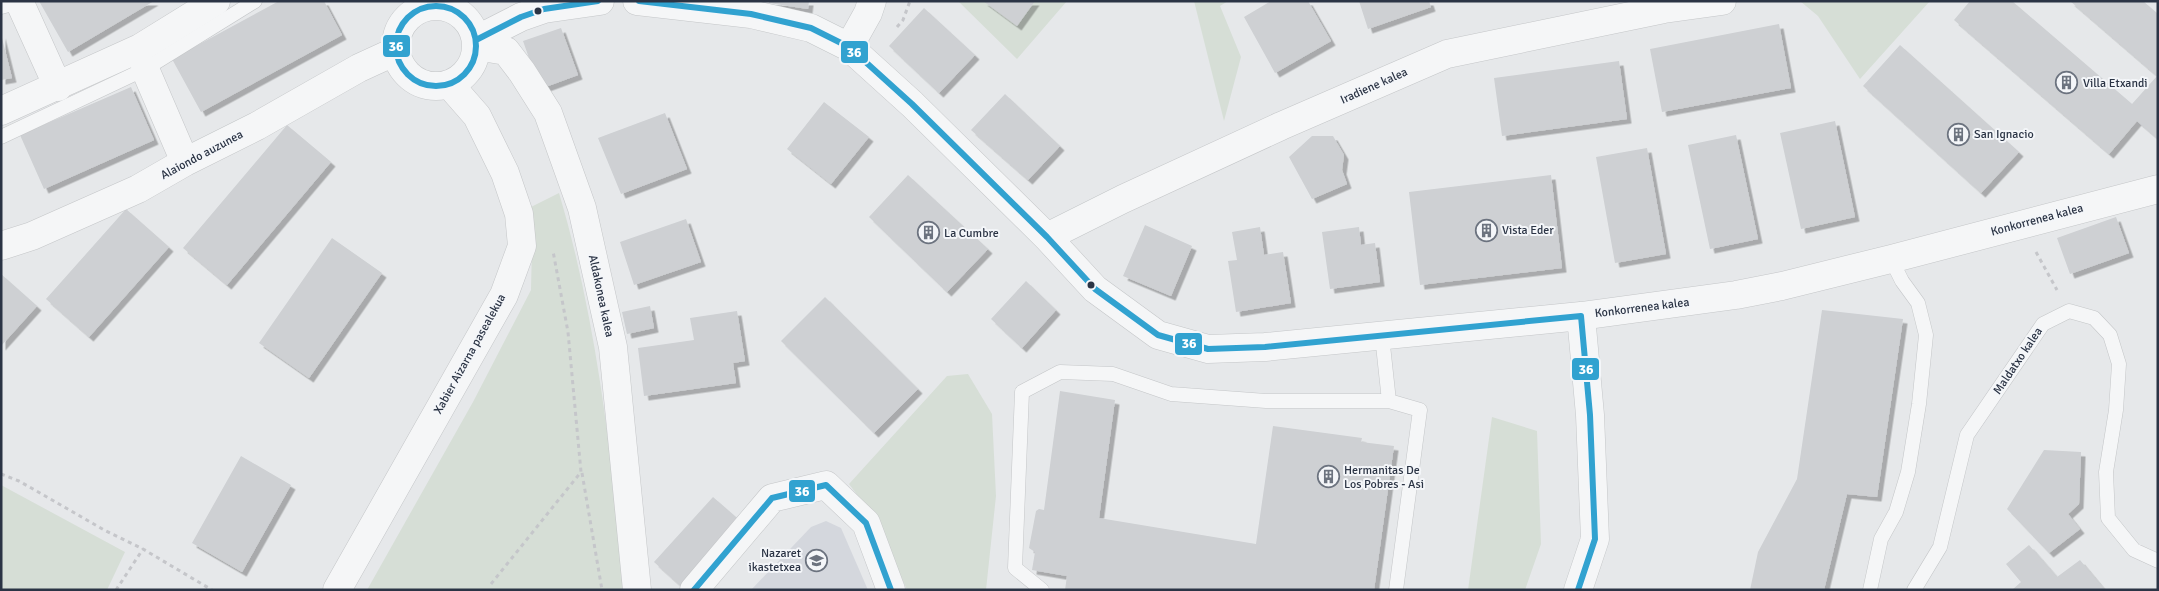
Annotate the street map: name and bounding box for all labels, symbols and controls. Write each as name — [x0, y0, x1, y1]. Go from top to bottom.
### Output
unlabelled marker — [533, 6, 543, 16]
line badge: 36 — [382, 34, 411, 58]
text: 36 — [388, 38, 404, 55]
line badge: 36 — [840, 40, 869, 64]
text: 36 — [846, 44, 862, 61]
street label: Iradiene kalea — [1338, 64, 1410, 108]
building icon: Villa Etxandi — [2055, 71, 2079, 95]
place label: Villa Etxandi — [2083, 76, 2148, 91]
building icon: San Ignacio — [1946, 122, 1970, 146]
street label: Alaiondo auzunea — [158, 127, 246, 183]
place label: San Ignacio — [1974, 127, 2034, 142]
street label: Konkorrenea kalea — [1989, 200, 2085, 240]
building icon: Vista Eder — [1474, 218, 1498, 242]
building icon: La Cumbre — [916, 221, 940, 245]
place label: Vista Eder — [1502, 223, 1554, 238]
place label: La Cumbre — [944, 226, 999, 241]
street label: Aldakonea kalea — [585, 253, 617, 339]
unlabelled marker — [1086, 280, 1096, 290]
street label: Xabier Aizarna pasealekua — [431, 291, 509, 417]
street label: Konkorrenea kalea — [1594, 295, 1690, 321]
street label: Maldatxo kalea — [1990, 325, 2046, 397]
line badge: 36 — [1174, 332, 1203, 356]
text: 36 — [1181, 335, 1197, 352]
line badge: 36 — [1571, 357, 1600, 381]
text: 36 — [1578, 361, 1594, 378]
place label: Hermanitas De Los Pobres - Asi — [1344, 463, 1424, 492]
building icon: Hermanitas De Los Pobres - Asi — [1316, 465, 1340, 489]
line badge: 36 — [788, 479, 816, 503]
text: 36 — [794, 483, 810, 500]
place label: Nazaret ikastetxea — [749, 546, 801, 575]
school or university icon: Nazaret ikastetxea — [805, 548, 829, 572]

